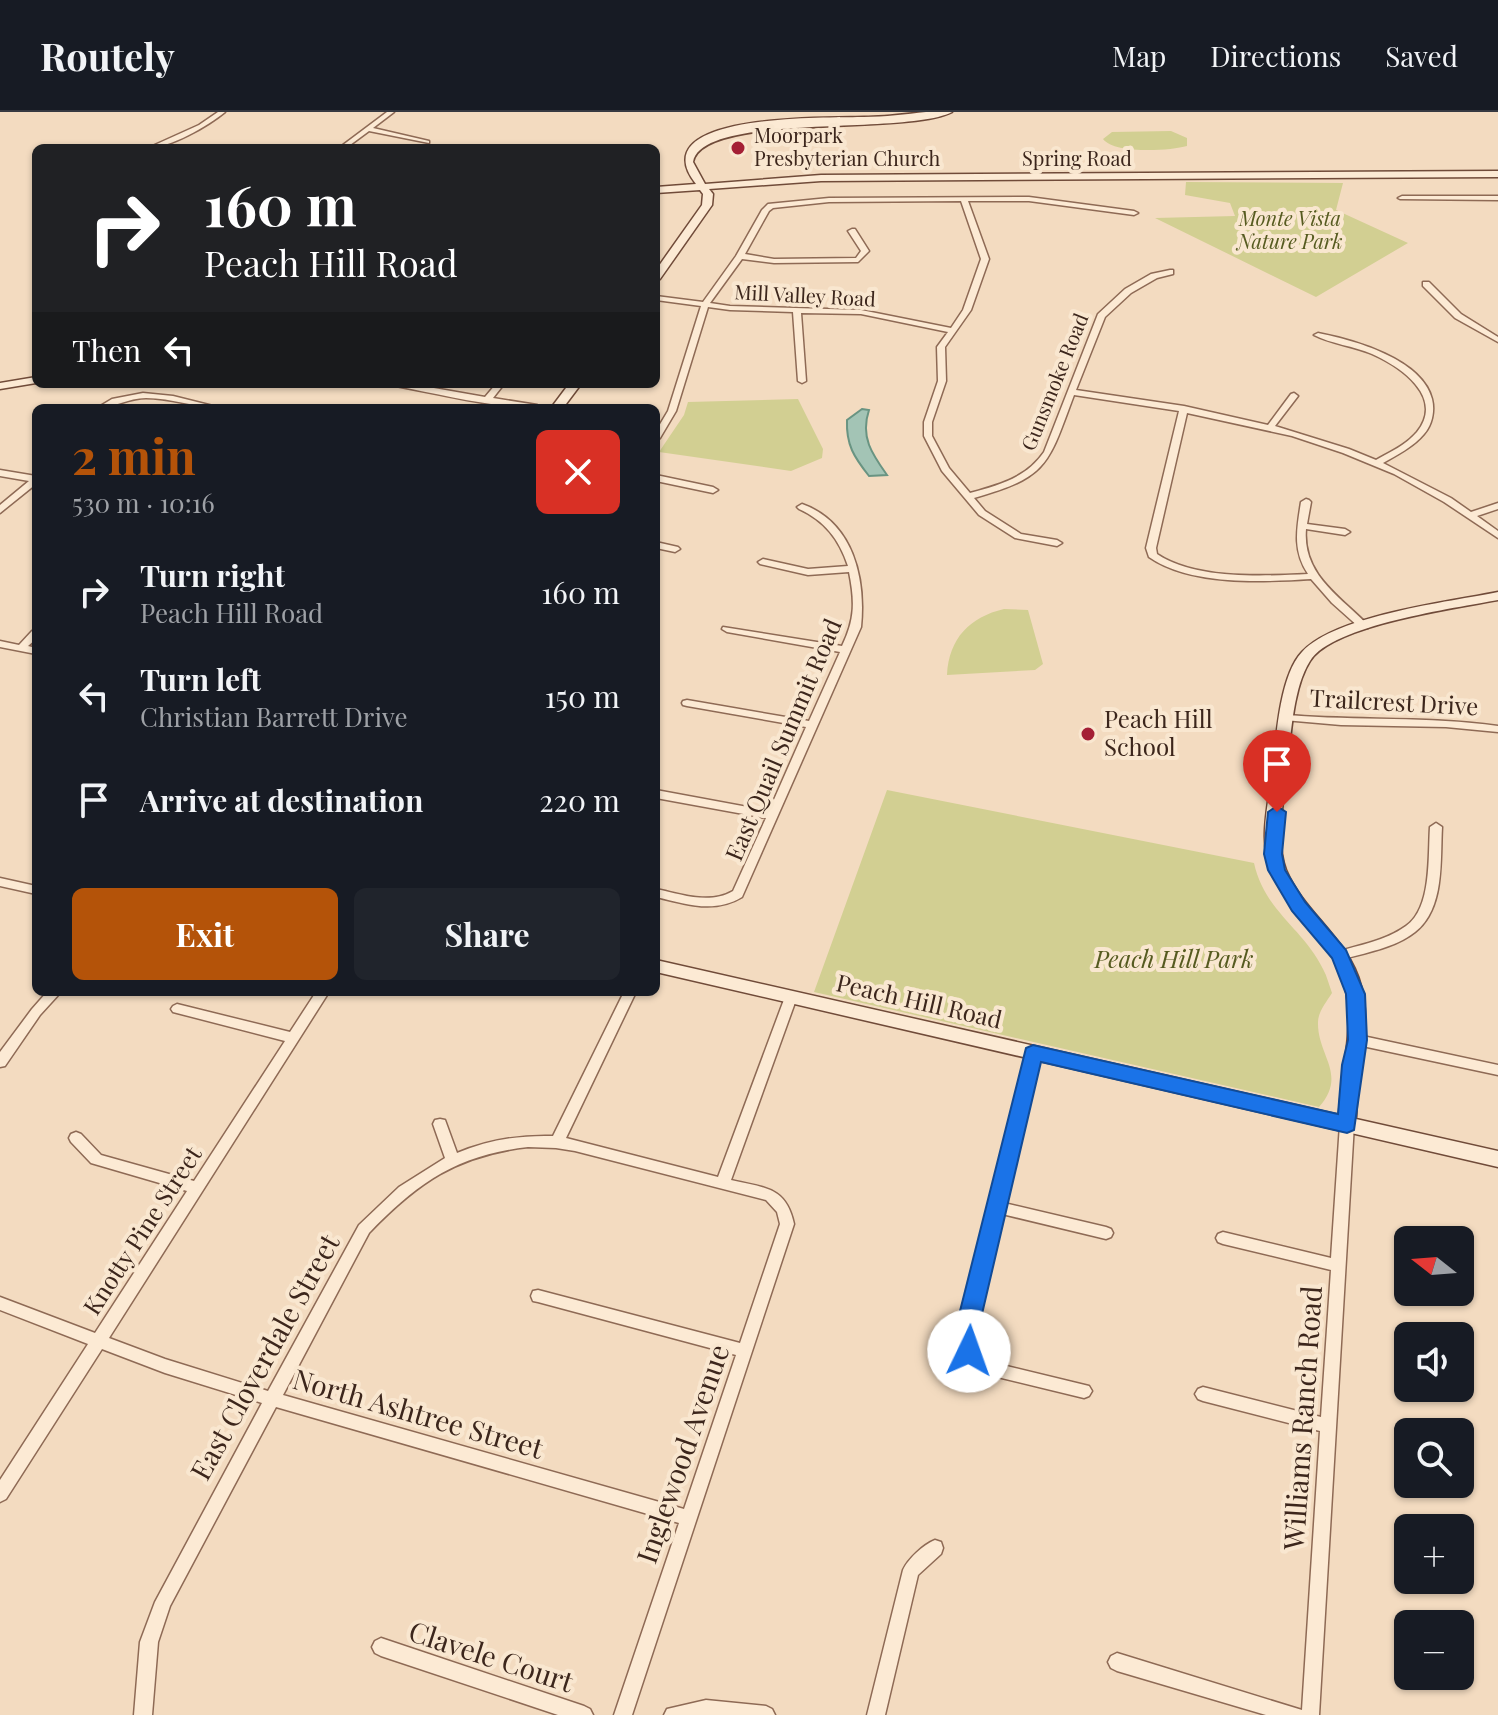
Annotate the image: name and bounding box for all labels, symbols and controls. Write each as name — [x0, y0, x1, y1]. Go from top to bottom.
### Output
text: Routely — [40, 30, 175, 81]
text: Map — [1112, 37, 1166, 74]
text: Directions — [1210, 37, 1341, 74]
text: Saved — [1385, 37, 1458, 74]
place label: Moorpark Presbyterian Church — [754, 121, 941, 171]
marker: Moorpark Presbyterian Church — [729, 139, 747, 157]
street label: Spring Road — [1022, 144, 1132, 171]
text: 160 m — [204, 166, 357, 241]
icon: right — [72, 176, 176, 280]
park label: Monte Vista Nature Park — [1235, 204, 1343, 254]
text: Peach Hill Road — [204, 238, 458, 286]
street label: Mill Valley Road — [734, 277, 877, 312]
street label: Gunsmoke Road — [1014, 308, 1094, 454]
icon: left — [157, 328, 201, 372]
text: Then — [72, 330, 141, 370]
text: 2 min — [72, 423, 196, 487]
button: close — [536, 430, 620, 514]
text: 530 m · 10:16 — [72, 485, 215, 520]
text: Turn right — [140, 555, 285, 595]
icon: right — [72, 570, 116, 614]
text: 160 m — [541, 572, 620, 612]
text: Peach Hill Road — [140, 595, 323, 630]
street label: East Quail Summit Road — [717, 613, 848, 865]
text: Turn left — [140, 659, 261, 699]
icon: left — [72, 674, 116, 718]
text: 150 m — [545, 676, 620, 716]
street label: Trailcrest Drive — [1309, 681, 1479, 721]
text: Christian Barrett Drive — [140, 699, 408, 734]
place label: Peach Hill School — [1104, 702, 1213, 762]
marker: Peach Hill School — [1079, 725, 1097, 743]
pin — [1243, 730, 1311, 812]
icon: arrive — [1255, 742, 1299, 786]
icon: arrive — [72, 778, 116, 822]
text: Arrive at destination — [140, 780, 423, 820]
text: 220 m — [539, 780, 620, 820]
button: Exit — [72, 888, 338, 980]
button: Share — [354, 888, 620, 980]
park label: Peach Hill Park — [1093, 942, 1254, 974]
street label: Peach Hill Road — [833, 965, 1005, 1035]
street label: Knotty Pine Street — [75, 1139, 208, 1320]
street label: East Cloverdale Street — [181, 1226, 347, 1486]
north arrow — [1394, 1226, 1474, 1306]
map controls — [1394, 1226, 1474, 1690]
street label: Williams Ranch Road — [1274, 1284, 1329, 1552]
position arrow — [927, 1309, 1011, 1393]
button: sound — [1394, 1322, 1474, 1402]
street label: Inglewood Avenue — [627, 1339, 736, 1568]
street label: North Ashtree Street — [289, 1359, 549, 1466]
button: search — [1394, 1418, 1474, 1498]
button: + — [1394, 1514, 1474, 1594]
button: − — [1394, 1610, 1474, 1690]
street label: Clavele Court — [405, 1612, 579, 1700]

